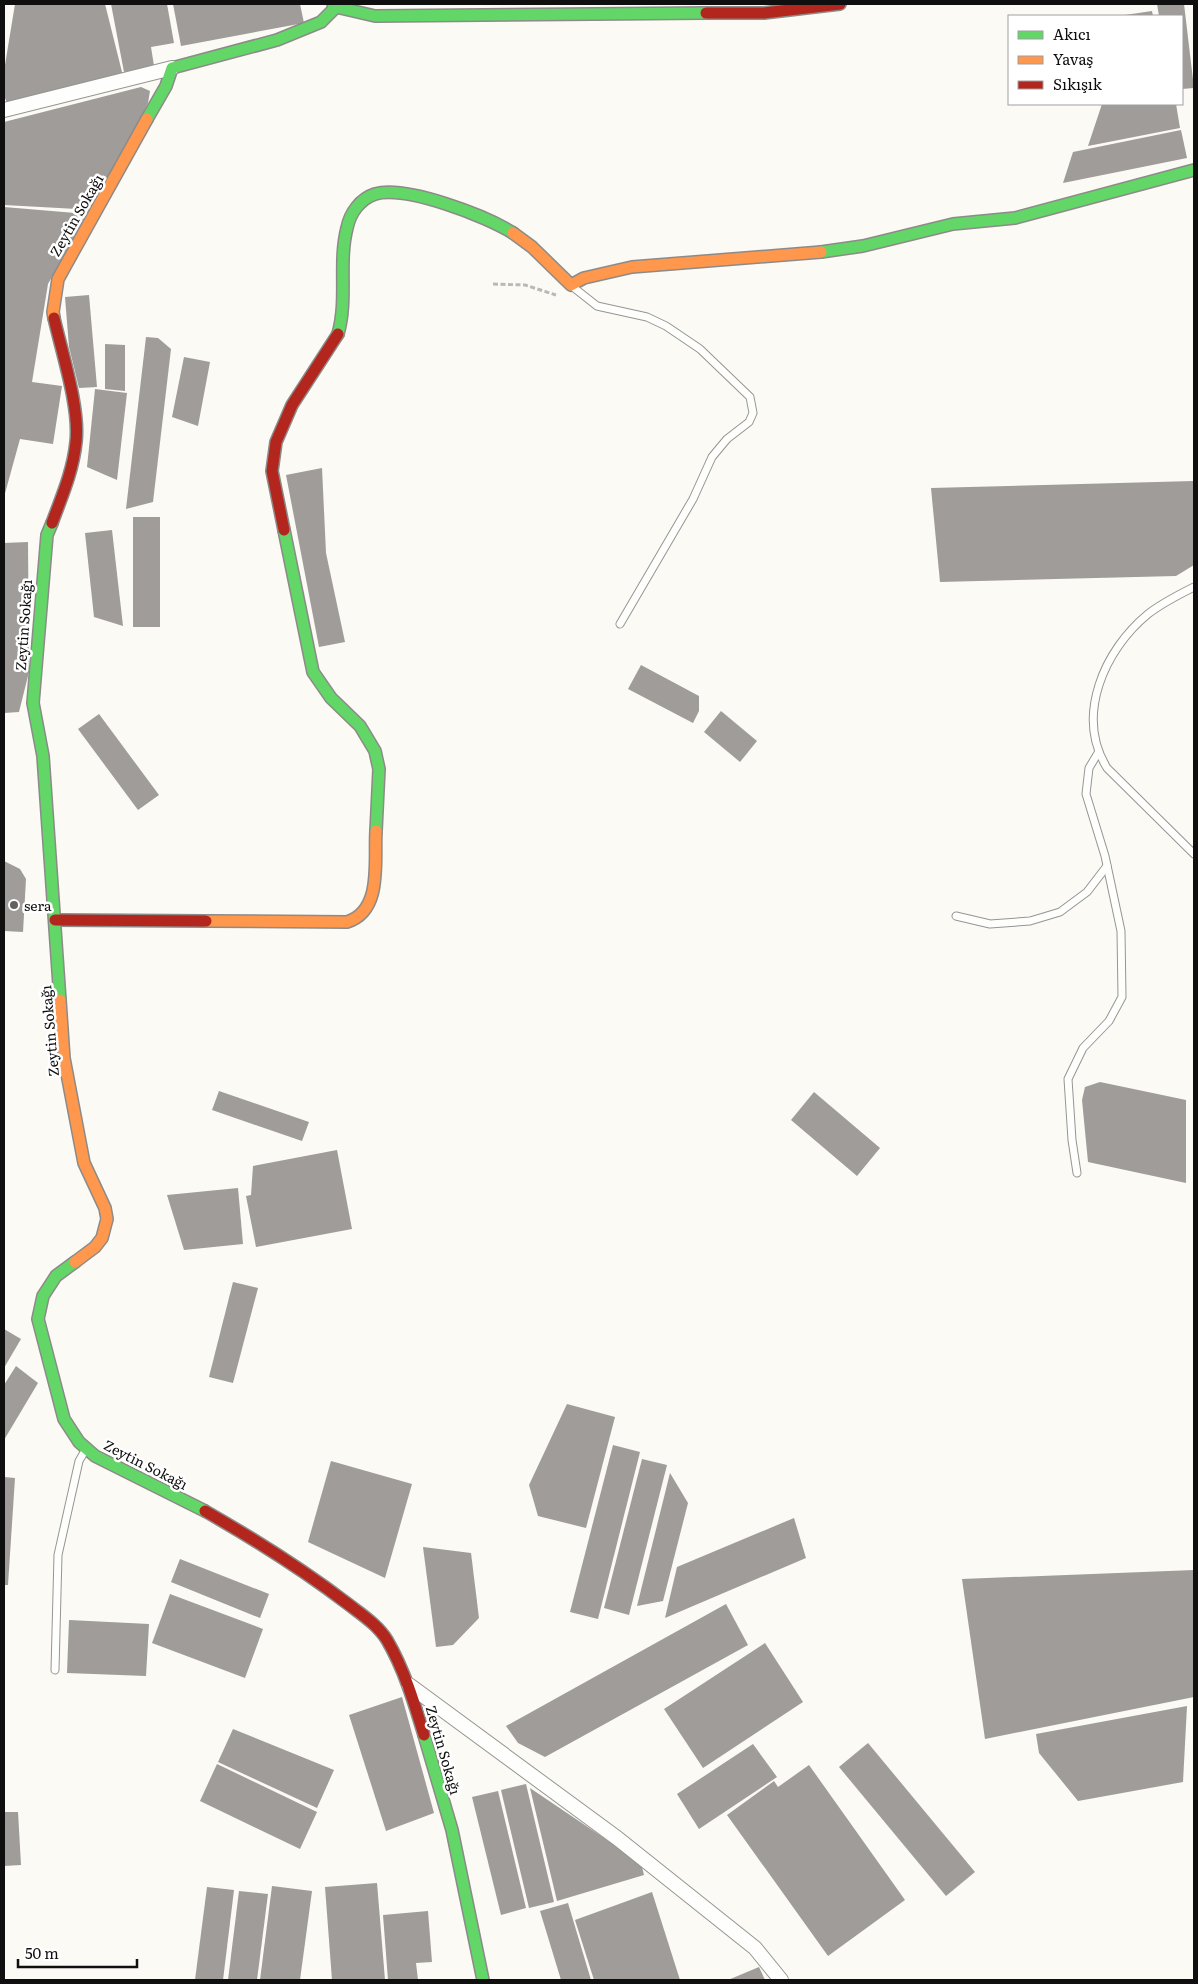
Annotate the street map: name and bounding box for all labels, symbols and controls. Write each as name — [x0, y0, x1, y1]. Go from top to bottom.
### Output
legend — [1008, 15, 1183, 105]
text: Akıcı — [1053, 22, 1091, 45]
text: Yavaş — [1053, 47, 1093, 70]
text: Sıkışık — [1053, 72, 1103, 95]
street label: Zeytin Sokağı — [44, 170, 108, 260]
street label: Zeytin Sokağı — [10, 578, 36, 671]
place label: sera — [24, 895, 52, 915]
marker: sera — [8, 899, 20, 911]
street label: Zeytin Sokağı — [35, 984, 63, 1078]
street label: Zeytin Sokağı — [101, 1434, 192, 1494]
street label: Zeytin Sokağı — [422, 1703, 466, 1797]
scale bar — [18, 1936, 136, 1968]
text: 50 m — [25, 1941, 59, 1964]

